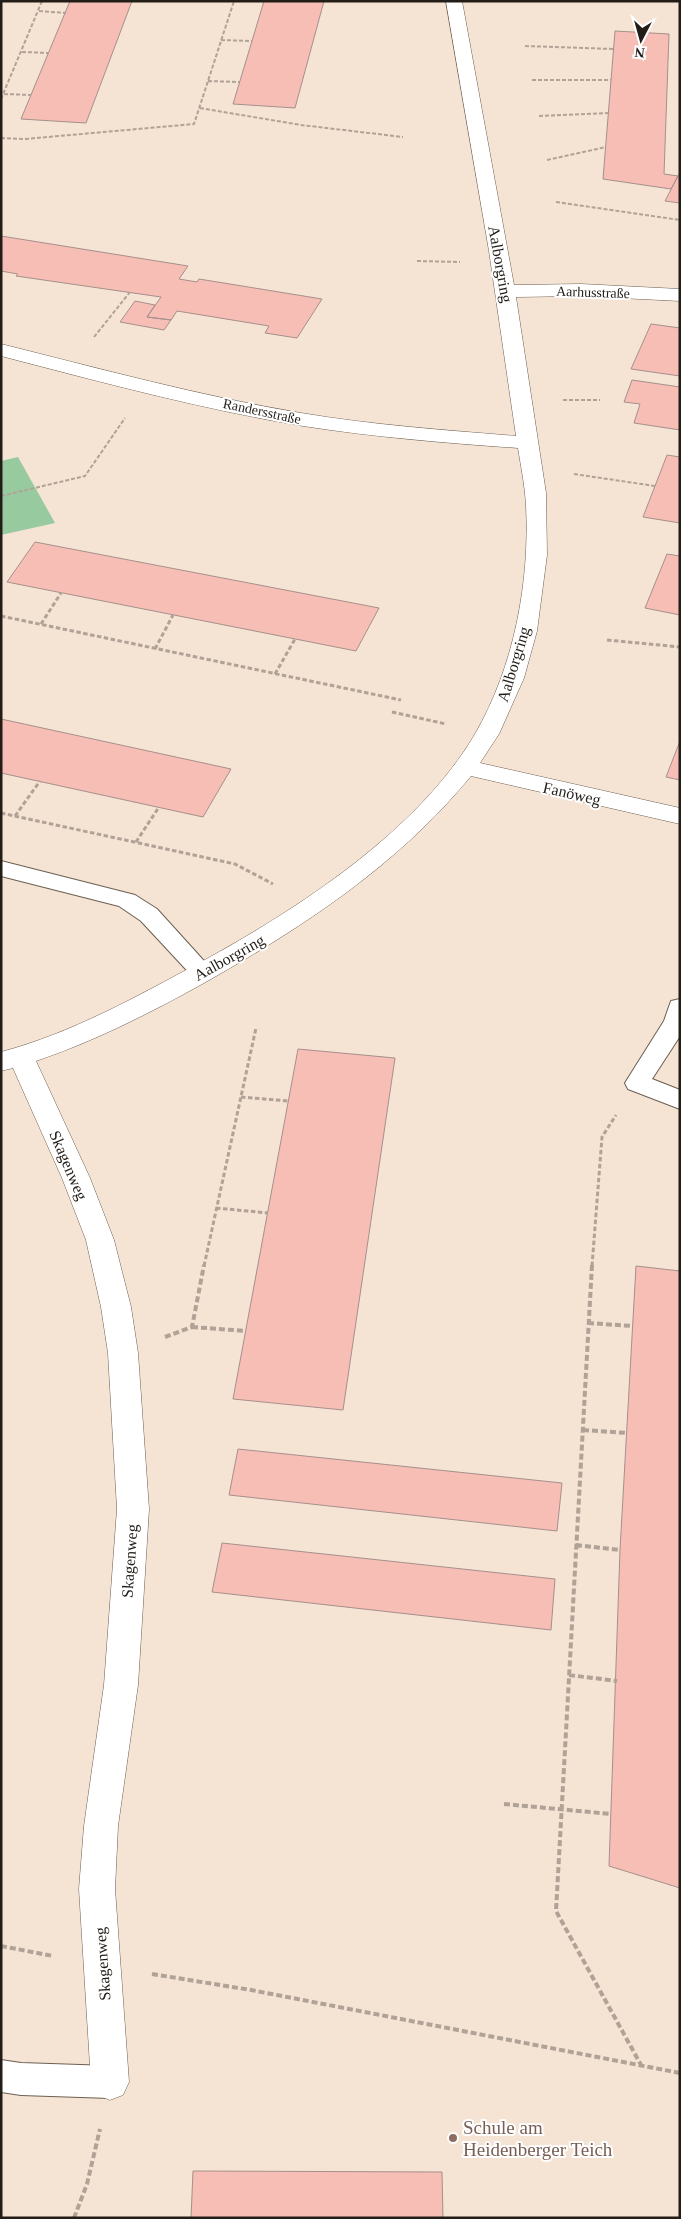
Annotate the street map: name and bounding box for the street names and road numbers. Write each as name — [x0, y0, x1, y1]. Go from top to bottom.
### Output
street label: Aalborgring — [484, 224, 516, 304]
street label: Aarhusstraße — [556, 284, 630, 301]
street label: Randersstraße — [222, 396, 302, 427]
street label: Aalborgring — [494, 624, 534, 704]
street label: Fanöweg — [541, 779, 602, 809]
street label: Aalborgring — [191, 931, 268, 985]
street label: Skagenweg — [45, 1128, 91, 1203]
street label: Skagenweg — [118, 1524, 142, 1598]
street label: Skagenweg — [91, 1927, 115, 2001]

